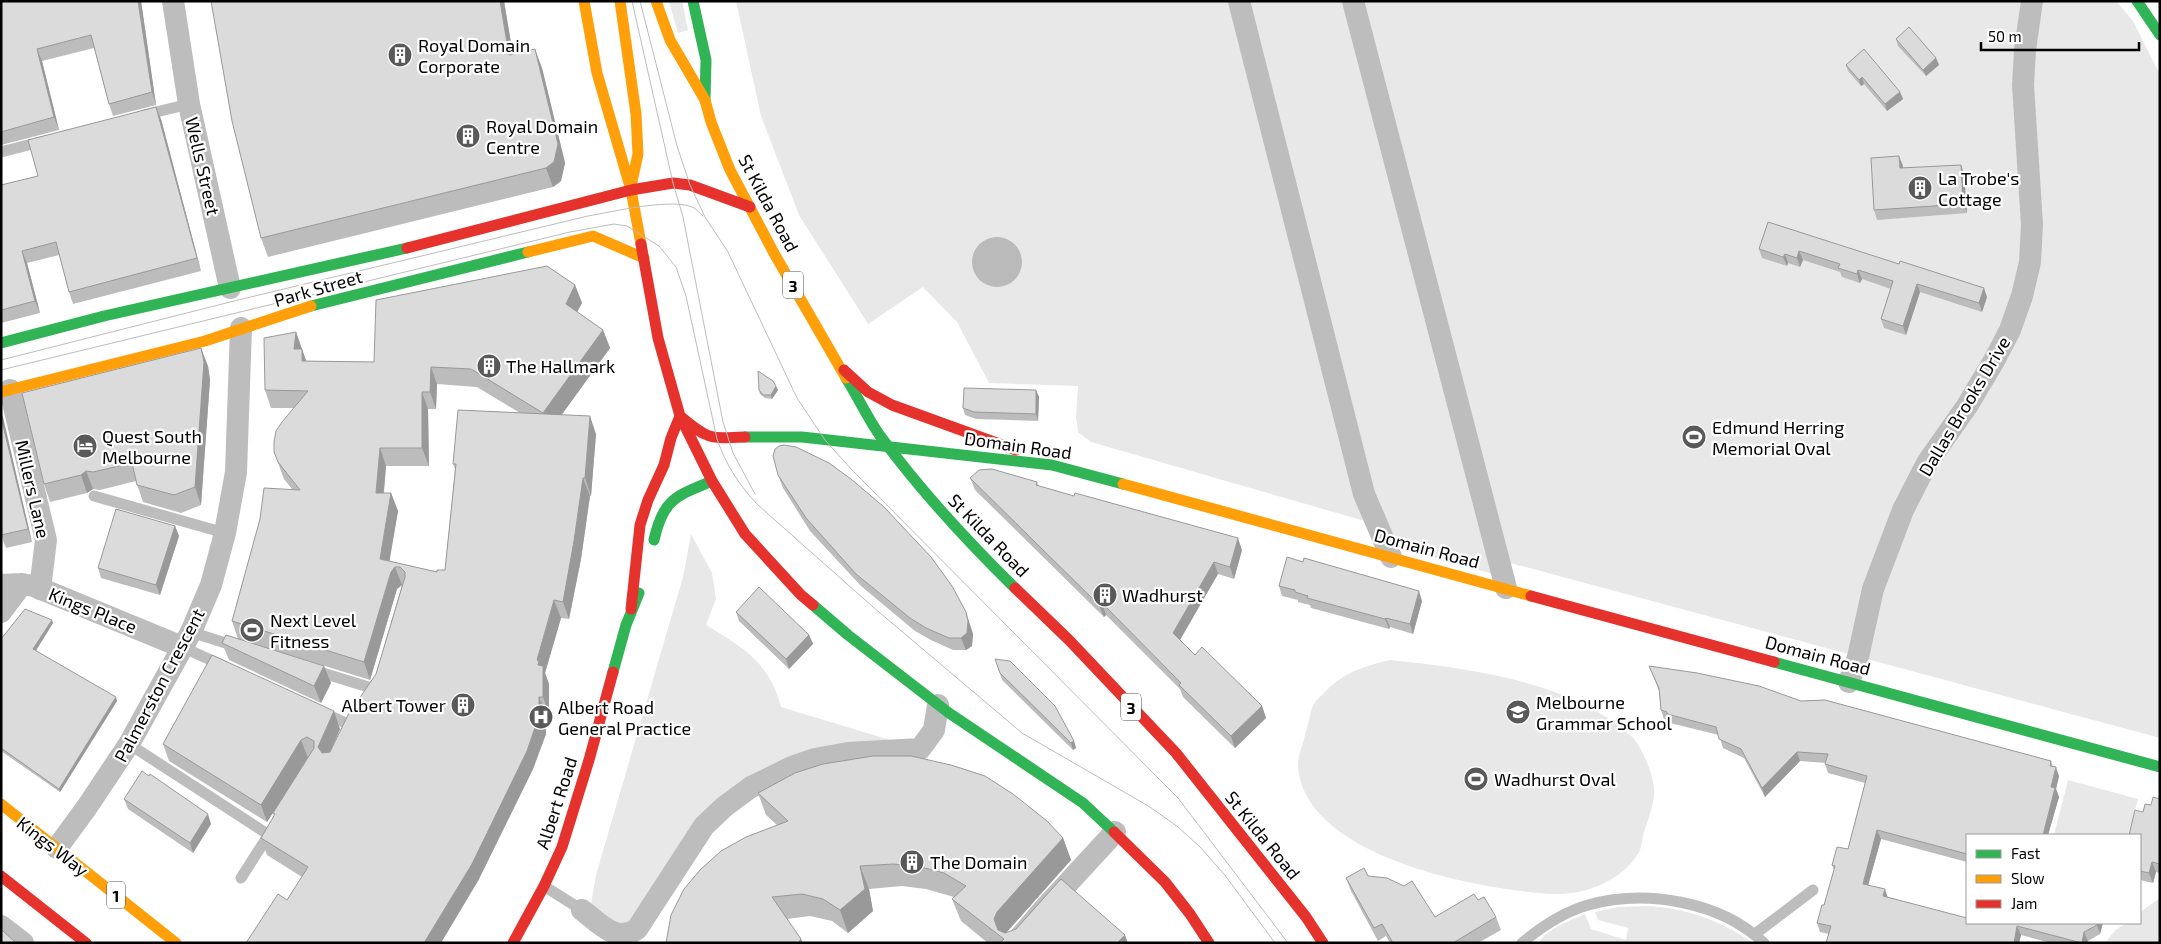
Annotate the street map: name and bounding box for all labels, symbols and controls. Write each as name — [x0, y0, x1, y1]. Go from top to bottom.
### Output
scale bar — [1981, 20, 2138, 52]
text: 50 m — [1988, 27, 2022, 45]
place label: Royal Domain Corporate — [418, 34, 530, 77]
building icon: Royal Domain Corporate — [387, 42, 413, 68]
street label: Wells Street — [181, 115, 225, 217]
place label: Royal Domain Centre — [486, 115, 598, 158]
building icon: Royal Domain Centre — [455, 123, 481, 149]
street label: St Kilda Road — [734, 151, 804, 255]
place label: La Trobe's Cottage — [1938, 167, 2019, 210]
building icon: La Trobe's Cottage — [1907, 175, 1933, 201]
street label: Park Street — [271, 265, 365, 311]
road number: 3 — [783, 272, 803, 298]
street label: Dallas Brooks Drive — [1914, 332, 2014, 480]
building icon: The Hallmark — [476, 353, 502, 379]
place label: The Hallmark — [506, 355, 615, 377]
place label: Edmund Herring Memorial Oval — [1712, 416, 1844, 459]
sports icon: Edmund Herring Memorial Oval — [1681, 424, 1707, 450]
place label: Quest South Melbourne — [102, 425, 202, 468]
street label: Domain Road — [963, 427, 1073, 463]
hotel icon: Quest South Melbourne — [72, 433, 98, 459]
street label: Millers Lane — [11, 438, 55, 540]
street label: St Kilda Road — [944, 489, 1034, 581]
street label: Domain Road — [1372, 523, 1482, 573]
street label: Kings Place — [46, 582, 140, 638]
building icon: Wadhurst — [1092, 582, 1118, 608]
place label: Wadhurst — [1122, 584, 1203, 606]
street label: Palmerston Crescent — [109, 604, 209, 766]
place label: Next Level Fitness — [270, 609, 357, 652]
sports icon: Next Level Fitness — [239, 617, 265, 643]
street label: Domain Road — [1763, 630, 1873, 680]
place label: Melbourne Grammar School — [1536, 691, 1672, 734]
building icon: Albert Tower — [450, 692, 476, 718]
place label: Albert Tower — [342, 694, 446, 716]
road number: 3 — [1121, 694, 1141, 720]
place label: Albert Road General Practice — [558, 696, 691, 739]
school or university icon: Melbourne Grammar School — [1505, 699, 1531, 725]
hospital icon: Albert Road General Practice — [528, 704, 554, 730]
street label: Albert Road — [531, 754, 581, 852]
sports icon: Wadhurst Oval — [1463, 766, 1489, 792]
place label: Wadhurst Oval — [1494, 768, 1616, 790]
street label: St Kilda Road — [1221, 787, 1305, 883]
street label: Kings Way — [13, 811, 94, 881]
legend — [1966, 834, 2141, 924]
text: Fast — [2011, 844, 2041, 862]
building icon: The Domain — [899, 849, 925, 875]
place label: The Domain — [930, 851, 1027, 873]
text: Slow — [2011, 869, 2045, 887]
road number: 1 — [107, 882, 125, 908]
text: Jam — [2011, 894, 2037, 912]

